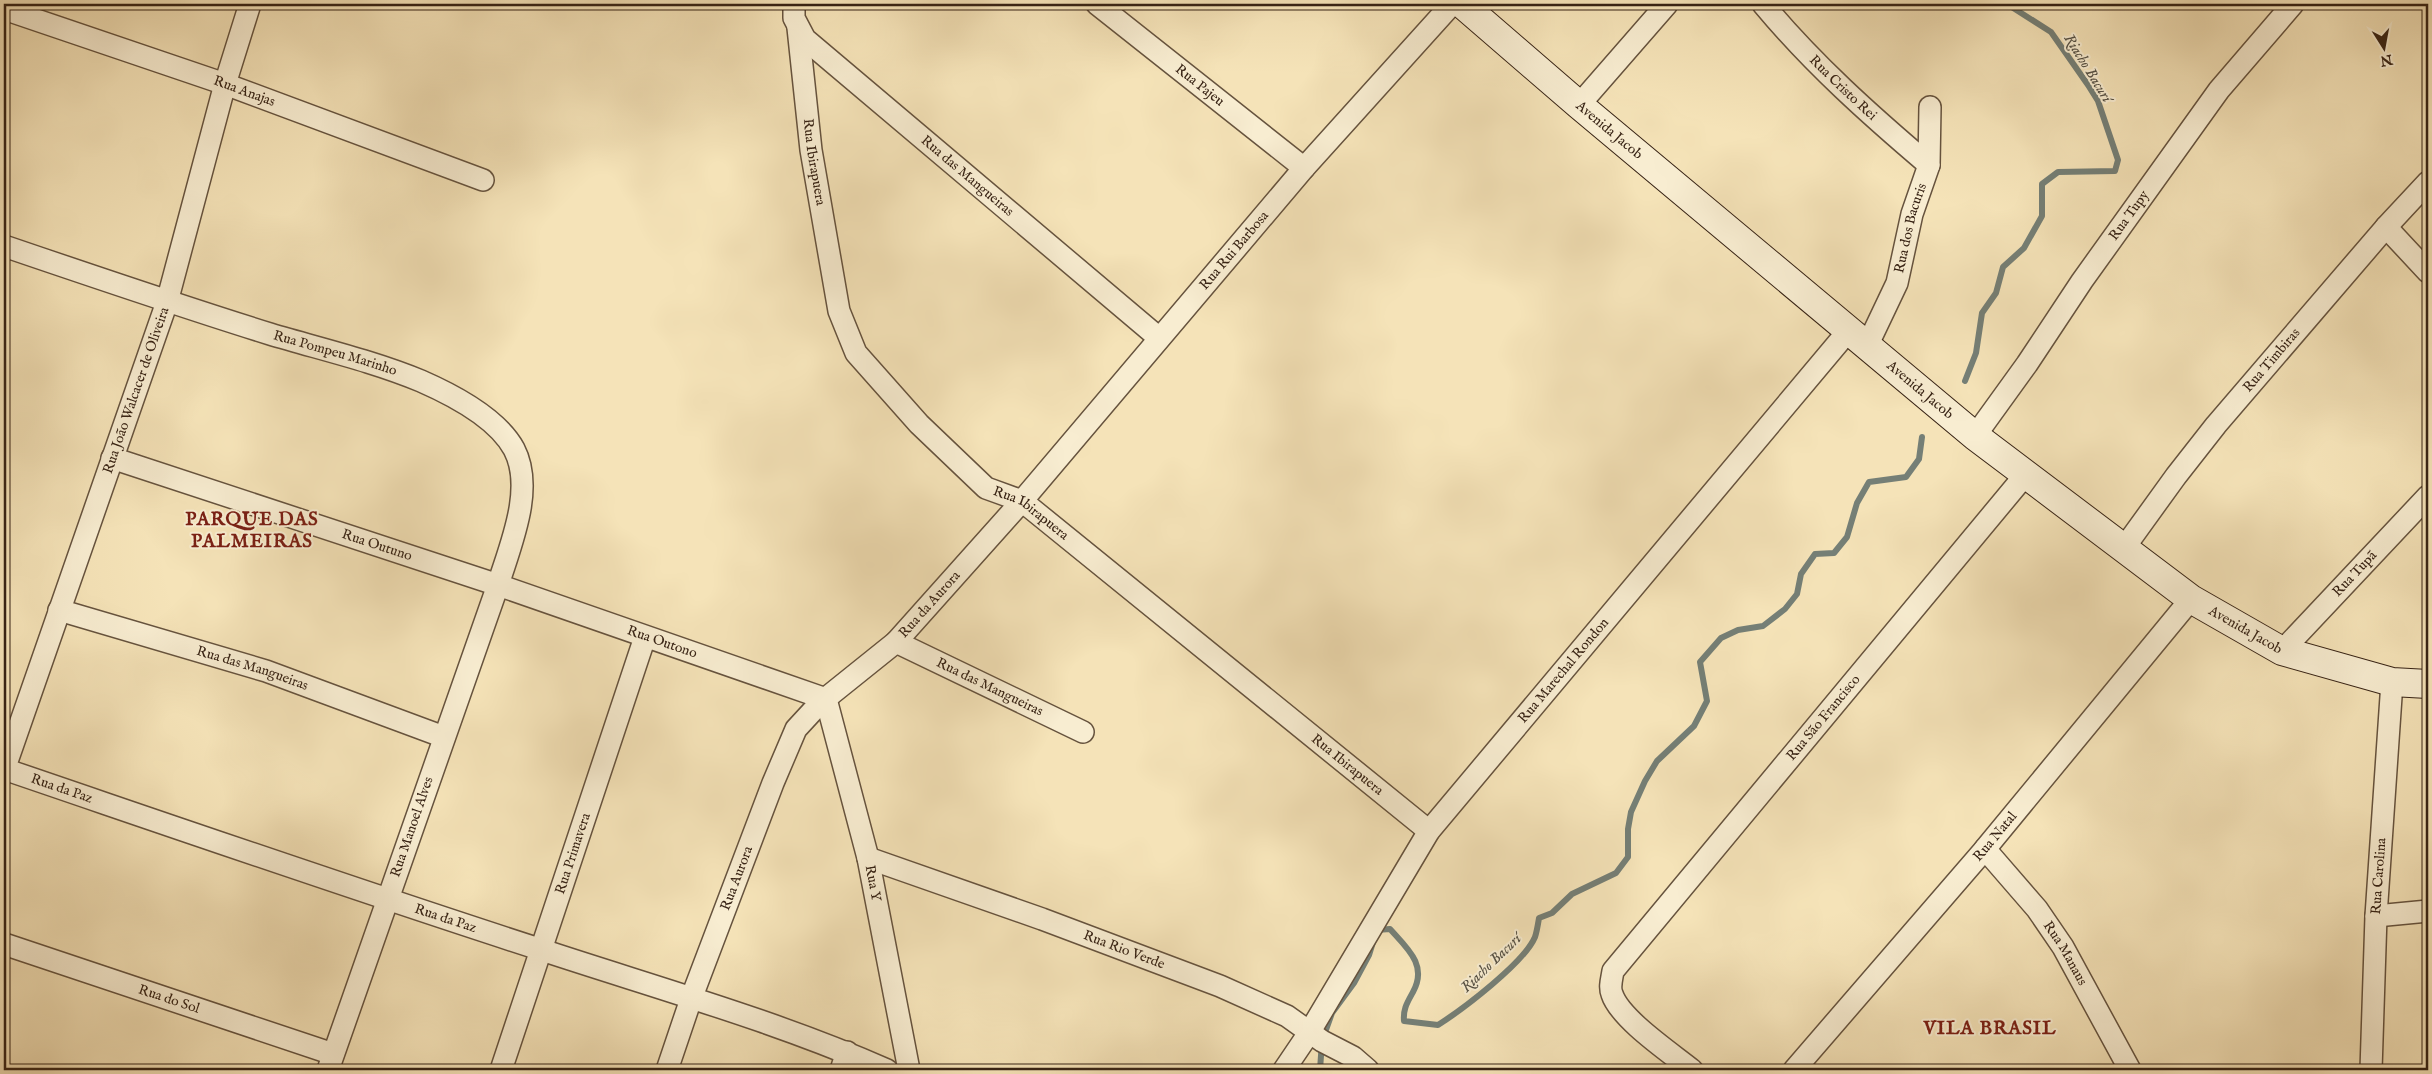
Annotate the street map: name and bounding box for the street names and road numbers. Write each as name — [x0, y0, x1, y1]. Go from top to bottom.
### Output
street label: Rua Cristo Rei — [1805, 51, 1881, 125]
street label: Rua Pajeu — [1171, 60, 1228, 110]
street label: Rua Anajas — [211, 72, 278, 111]
street label: Avenida Jacob — [1571, 96, 1646, 163]
street label: Rua Ibirapuera — [799, 118, 830, 208]
street label: Rua das Mangueiras — [917, 132, 1018, 220]
street label: Rua dos Bacuris — [1890, 181, 1931, 275]
street label: Rua Tupy — [2105, 187, 2153, 244]
street label: Rua Rui Barbosa — [1196, 206, 1273, 294]
street label: Rua João Walcacer de Oliveira — [99, 304, 174, 476]
street label: Rua Timbiras — [2239, 324, 2304, 396]
street label: Rua Pompeu Marinho — [271, 326, 400, 380]
street label: Avenida Jacob — [1882, 356, 1957, 423]
street label: Rua Ibirapuera — [991, 482, 1073, 545]
street label: Rua Outuno — [340, 525, 415, 565]
street label: Rua Tupã — [2329, 546, 2381, 601]
street label: Rua da Aurora — [895, 566, 965, 642]
street label: Avenida Jacob — [2205, 601, 2286, 658]
street label: Rua Marechal Rondon — [1514, 614, 1613, 727]
street label: Rua Outono — [625, 621, 700, 663]
street label: Rua das Mangueiras — [194, 642, 311, 695]
street label: Rua das Mangueiras — [933, 654, 1046, 720]
street label: Rua São Francisco — [1782, 671, 1865, 764]
street label: Rua Ibirapuera — [1307, 730, 1388, 800]
street label: Rua da Paz — [28, 770, 95, 808]
street label: Rua Manoel Alves — [386, 774, 438, 880]
street label: Rua Natal — [1969, 808, 2021, 865]
street label: Rua Primavera — [551, 810, 595, 897]
street label: Rua Carolina — [2367, 836, 2390, 915]
street label: Rua Aurora — [716, 843, 758, 913]
street label: Rua Y — [861, 863, 885, 904]
street label: Rua da Paz — [412, 900, 479, 937]
street label: Rua Manaus — [2039, 918, 2091, 989]
street label: Rua Rio Verde — [1081, 926, 1168, 974]
street label: Rua do Sol — [136, 981, 202, 1018]

